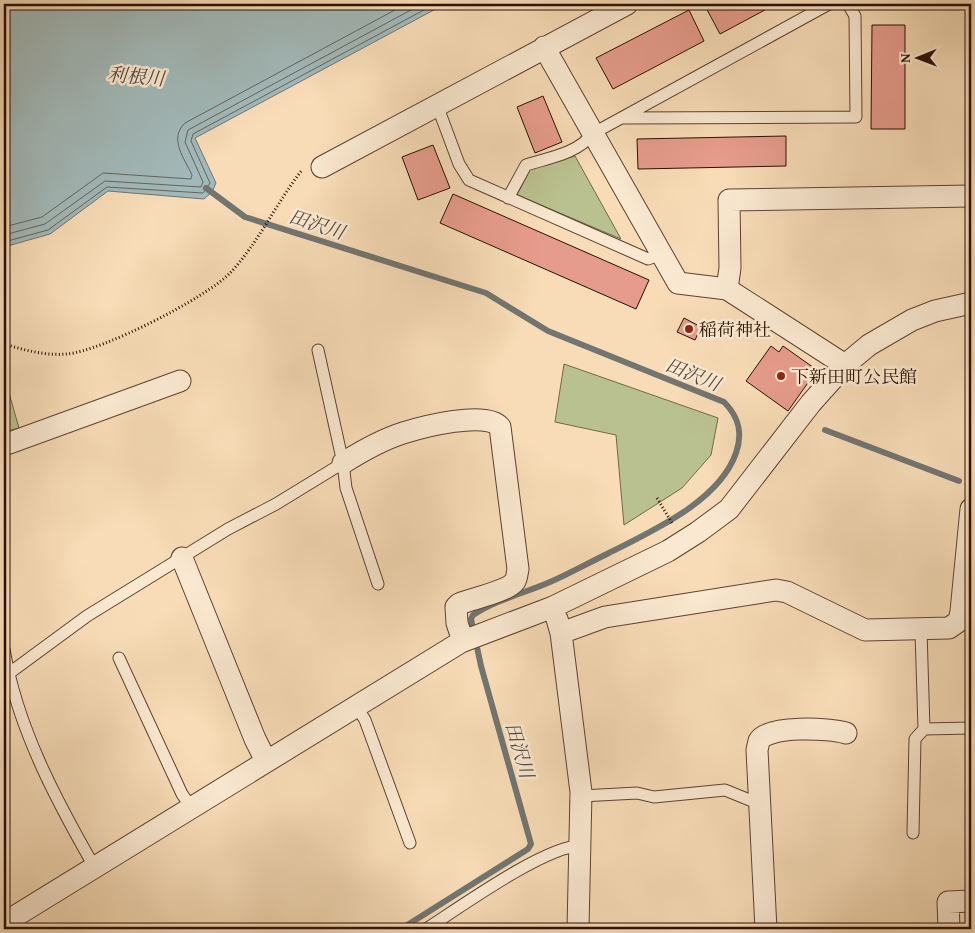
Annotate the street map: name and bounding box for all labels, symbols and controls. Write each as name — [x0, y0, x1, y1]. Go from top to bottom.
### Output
north arrow — [892, 32, 942, 82]
text: N — [895, 53, 915, 63]
water label: 利根川 — [106, 60, 168, 93]
water label: 田沢川 — [286, 202, 350, 247]
place label: 稲荷神社 — [699, 316, 771, 343]
marker: 稲荷神社 — [683, 323, 695, 335]
water label: 田沢川 — [661, 350, 727, 398]
place label: 下新田町公民館 — [791, 363, 917, 390]
marker: 下新田町公民館 — [775, 370, 787, 382]
water label: 田沢川 — [499, 719, 542, 783]

